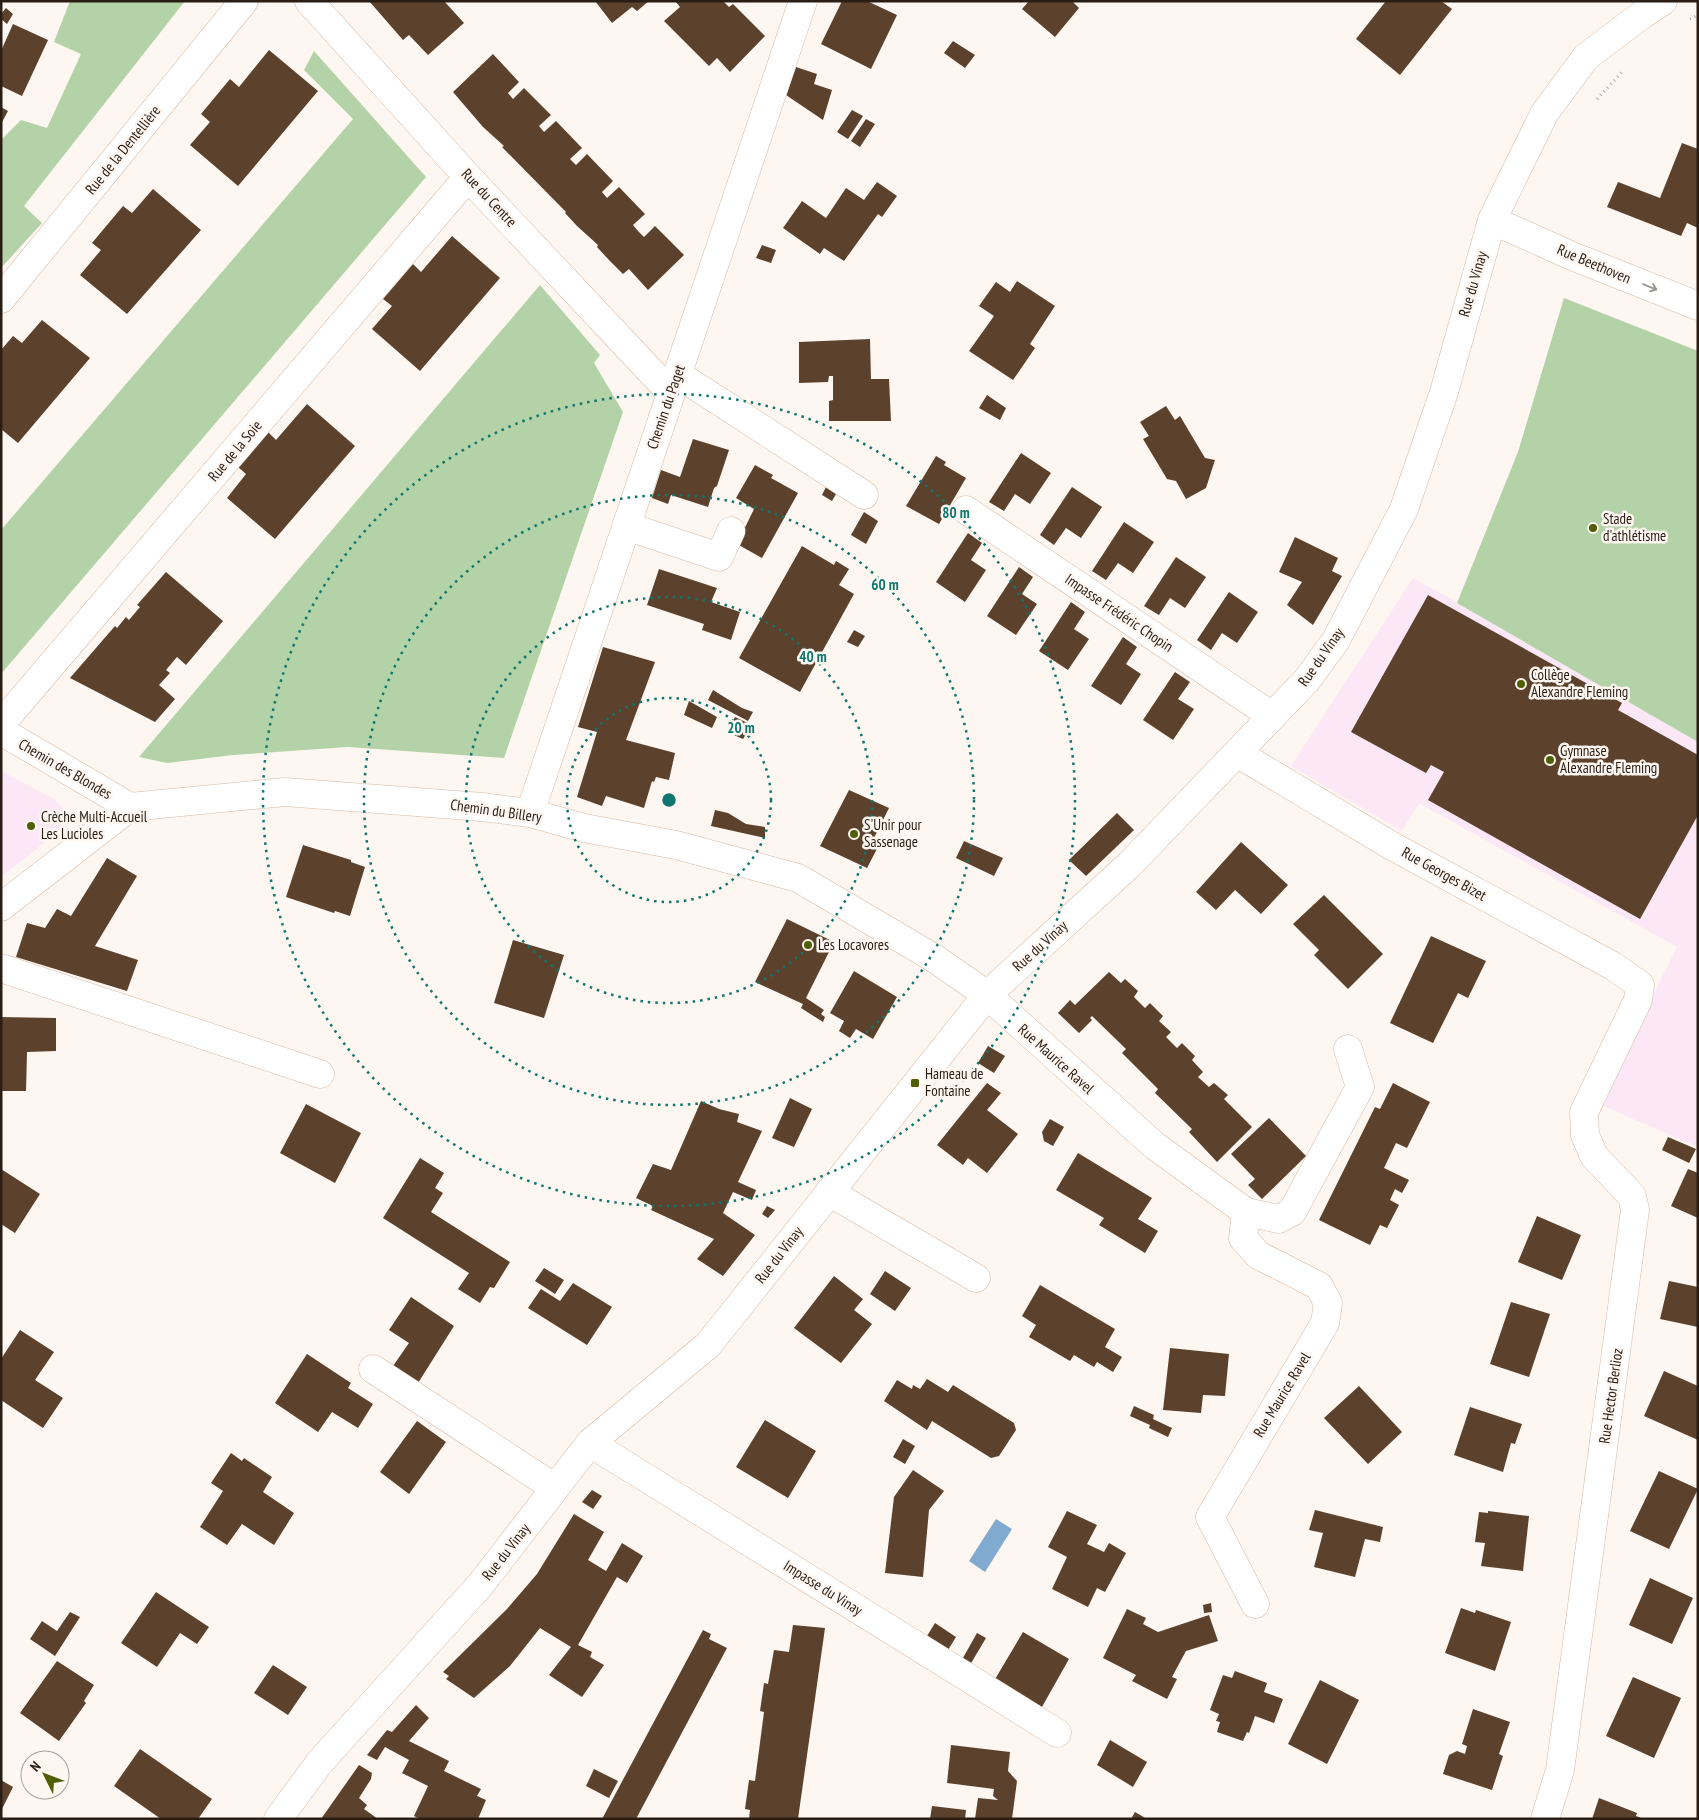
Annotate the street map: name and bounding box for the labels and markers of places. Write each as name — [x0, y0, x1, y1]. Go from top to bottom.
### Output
place label: Stade d'athlétisme — [1603, 509, 1666, 545]
marker: Stade d'athlétisme — [1587, 522, 1599, 534]
place label: Collège Alexandre Fleming — [1531, 665, 1628, 701]
marker: Collège Alexandre Fleming — [1515, 678, 1527, 690]
place label: Gymnase Alexandre Fleming — [1560, 741, 1657, 777]
marker: Gymnase Alexandre Fleming — [1544, 754, 1556, 766]
centre of rings — [660, 791, 678, 809]
place label: Crèche Multi-Accueil Les Lucioles — [41, 807, 148, 843]
place label: S'Unir pour Sassenage — [864, 815, 923, 851]
marker: Crèche Multi-Accueil Les Lucioles — [25, 820, 37, 832]
marker: S'Unir pour Sassenage — [848, 828, 860, 840]
place label: Les Locavores — [818, 935, 889, 954]
marker: Les Locavores — [802, 939, 814, 951]
place label: Hameau de Fontaine — [925, 1064, 983, 1100]
marker: Hameau de Fontaine — [909, 1077, 921, 1089]

